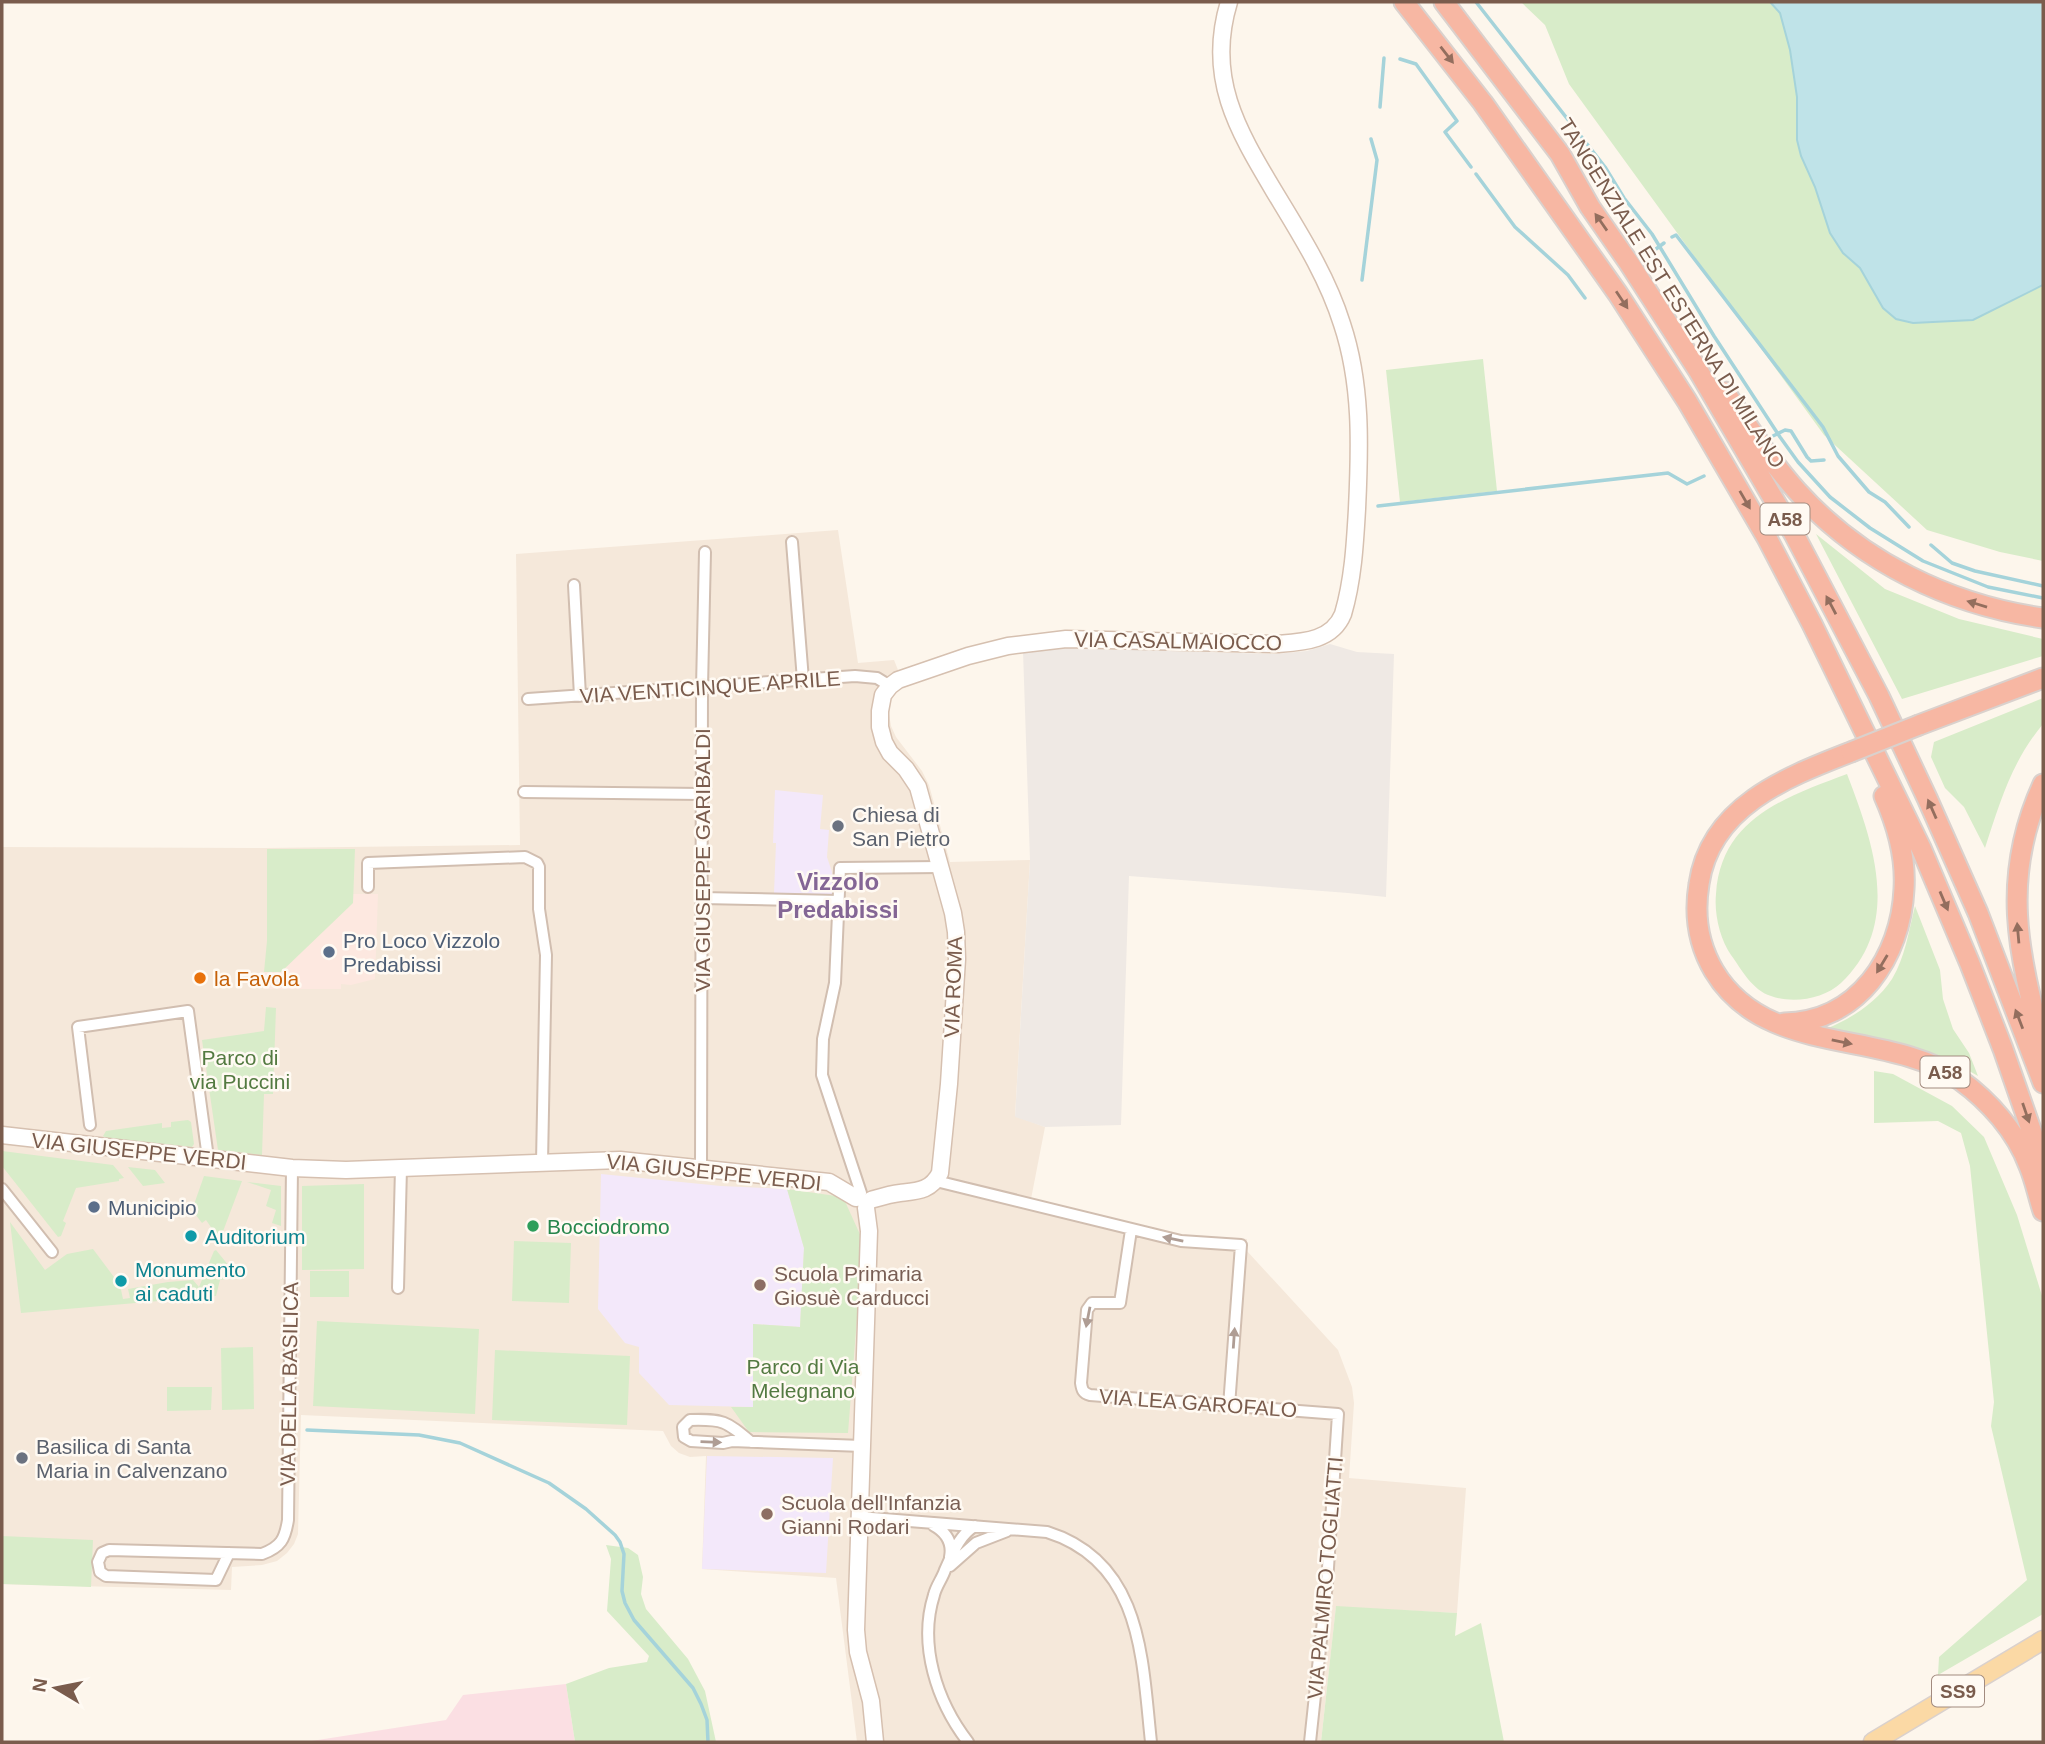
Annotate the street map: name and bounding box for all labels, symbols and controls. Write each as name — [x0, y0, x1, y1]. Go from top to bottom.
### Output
one-way arrow — [1439, 46, 1454, 64]
street label: TANGENZIALE EST ESTERNA DI MILANO — [1554, 114, 1790, 472]
one-way arrow — [1594, 213, 1608, 231]
one-way arrow — [1615, 291, 1629, 309]
one-way arrow — [1739, 490, 1751, 509]
road number: A58 — [1760, 504, 1810, 534]
one-way arrow — [1826, 595, 1838, 615]
one-way arrow — [1966, 598, 1987, 608]
street label: VIA CASALMAIOCCO — [1074, 628, 1282, 654]
street label: VIA VENTICINQUE APRILE — [579, 666, 841, 708]
street label: VIA GIUSEPPE GARIBALDI — [691, 728, 714, 992]
one-way arrow — [1926, 799, 1938, 819]
place label: Chiesa di San Pietro — [852, 803, 950, 850]
marker: Chiesa di San Pietro — [830, 818, 846, 834]
district label: Vizzolo Predabissi — [777, 868, 899, 923]
one-way arrow — [1938, 891, 1949, 912]
one-way arrow — [2012, 922, 2023, 944]
place label: Pro Loco Vizzolo Predabissi — [343, 929, 500, 976]
street label: VIA ROMA — [940, 936, 966, 1038]
marker: Pro Loco Vizzolo Predabissi — [321, 944, 337, 960]
one-way arrow — [1876, 955, 1888, 974]
place label: la Favola — [214, 967, 300, 990]
marker: la Favola — [192, 970, 208, 986]
one-way arrow — [2014, 1009, 2025, 1030]
one-way arrow — [1831, 1036, 1853, 1047]
park label: Parco di via Puccini — [190, 1046, 290, 1093]
road number: A58 — [1920, 1056, 1969, 1088]
one-way arrow — [2021, 1103, 2032, 1124]
street label: VIA GIUSEPPE VERDI — [30, 1128, 248, 1174]
street label: VIA GIUSEPPE VERDI — [605, 1149, 823, 1195]
place label: Municipio — [108, 1196, 197, 1219]
marker: Municipio — [86, 1199, 102, 1215]
place label: Bocciodromo — [547, 1215, 670, 1238]
marker: Bocciodromo — [525, 1218, 541, 1234]
place label: Auditorium — [205, 1225, 305, 1248]
marker: Auditorium — [183, 1228, 199, 1244]
one-way arrow — [1162, 1233, 1184, 1244]
place label: Monumento ai caduti — [135, 1258, 246, 1305]
place label: Scuola Primaria Giosuè Carducci — [774, 1262, 929, 1309]
marker: Monumento ai caduti — [113, 1273, 129, 1289]
marker: Scuola Primaria Giosuè Carducci — [752, 1277, 768, 1293]
street label: VIA DELLA BASILICA — [276, 1282, 302, 1486]
one-way arrow — [1082, 1306, 1093, 1328]
one-way arrow — [1229, 1327, 1240, 1349]
park label: Parco di Via Melegnano — [747, 1355, 860, 1402]
street label: VIA LEA GAROFALO — [1098, 1385, 1298, 1421]
place label: Basilica di Santa Maria in Calvenzano — [36, 1435, 227, 1482]
one-way arrow — [700, 1437, 722, 1448]
marker: Basilica di Santa Maria in Calvenzano — [14, 1450, 30, 1466]
street label: VIA PALMIRO TOGLIATTI — [1303, 1456, 1347, 1700]
place label: Scuola dell'Infanzia Gianni Rodari — [781, 1491, 962, 1538]
marker: Scuola dell'Infanzia Gianni Rodari — [759, 1506, 775, 1522]
north arrow — [21, 1653, 91, 1723]
road number: SS9 — [1932, 1676, 1984, 1707]
text: N — [28, 1677, 51, 1694]

